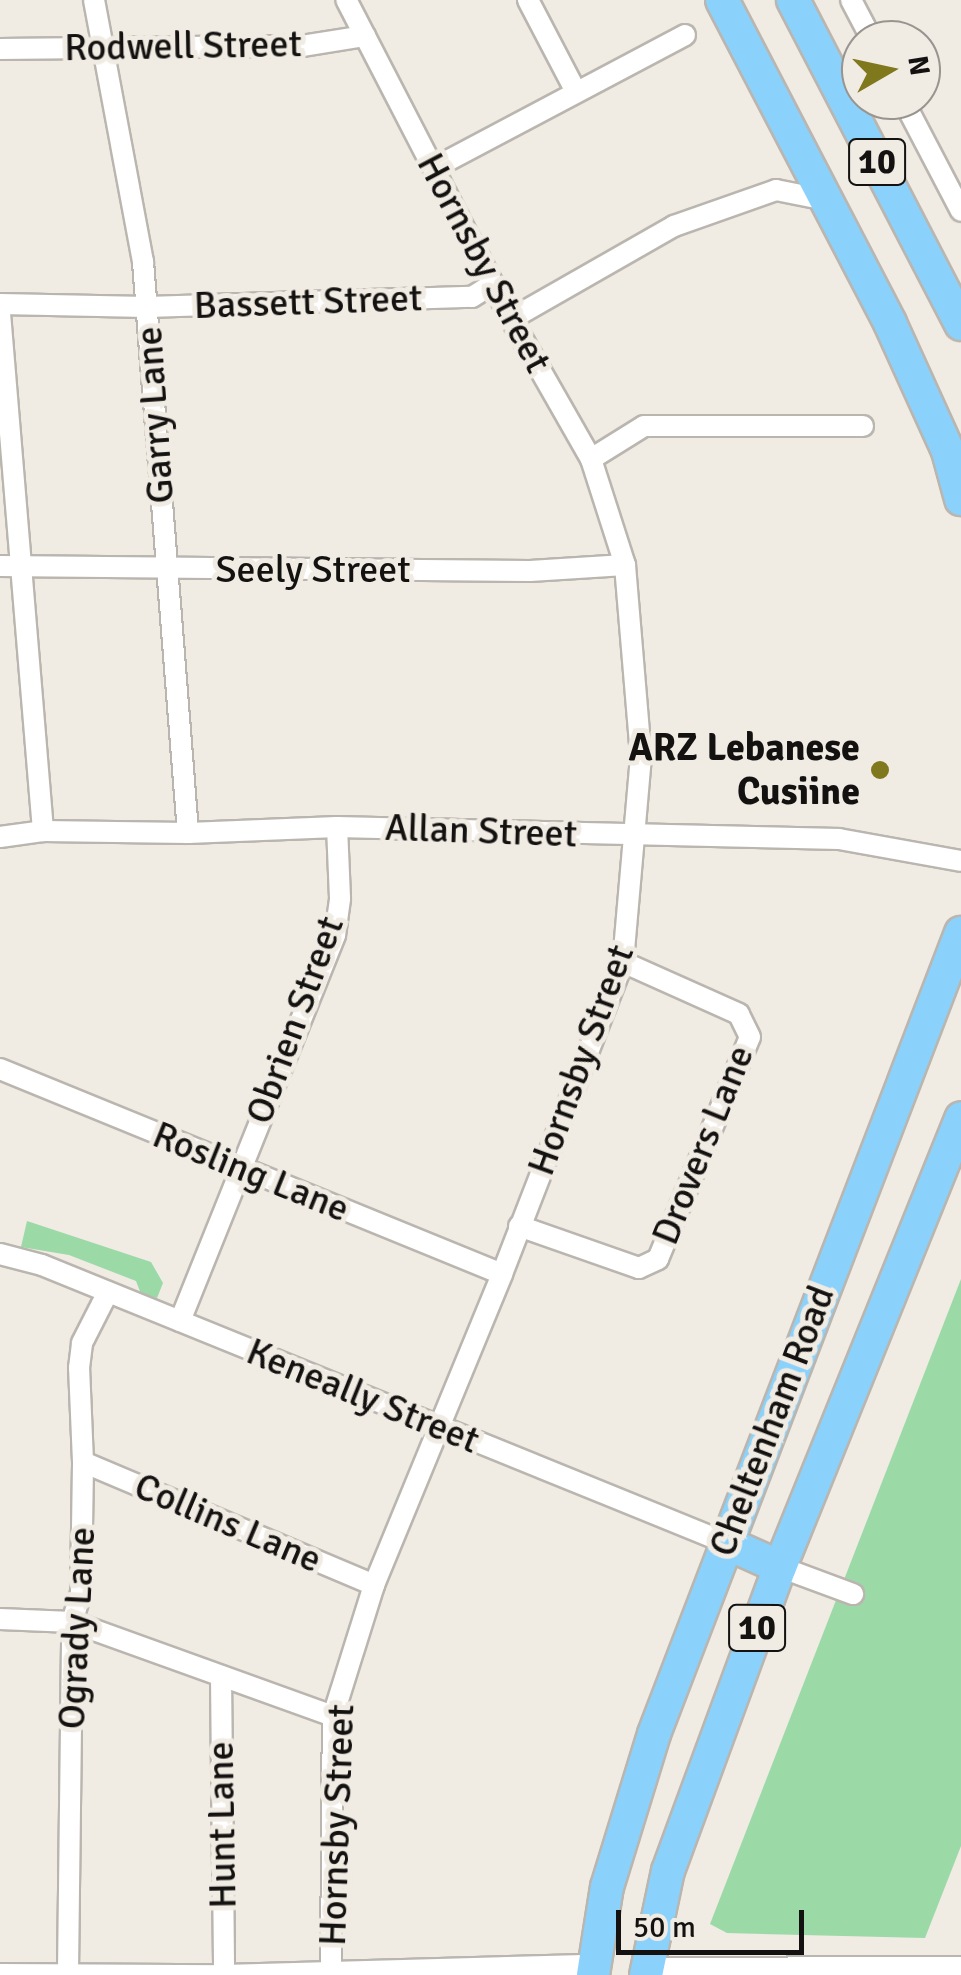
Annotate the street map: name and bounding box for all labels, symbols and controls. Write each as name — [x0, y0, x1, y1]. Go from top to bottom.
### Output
north arrow — [841, 20, 941, 120]
street label: Rodwell Street — [64, 21, 302, 71]
text: N — [900, 53, 937, 78]
road number: 10 — [847, 132, 907, 192]
street label: Hornsby Street — [407, 146, 561, 380]
street label: Bassett Street — [193, 275, 423, 329]
street label: Garry Lane — [126, 325, 184, 505]
street label: Seely Street — [216, 547, 410, 593]
place label: ARZ Lebanese Cusiine — [628, 725, 860, 814]
marker: ARZ Lebanese Cusiine — [869, 759, 891, 781]
street label: Allan Street — [384, 805, 578, 857]
street label: Obrien Street — [236, 910, 354, 1130]
street label: Hornsby Street — [518, 939, 644, 1181]
street label: Drovers Lane — [642, 1039, 764, 1251]
street label: Rosling Lane — [146, 1112, 356, 1232]
street label: Cheltenham Road — [700, 1279, 844, 1563]
street label: Keneally Street — [240, 1329, 486, 1463]
street label: Collins Lane — [128, 1463, 328, 1583]
street label: Ogrady Lane — [49, 1526, 105, 1730]
road number: 10 — [727, 1598, 787, 1658]
street label: Hornsby Street — [310, 1703, 364, 1947]
street label: Hunt Lane — [198, 1741, 246, 1909]
scale bar — [621, 1890, 808, 1952]
text: 50 m — [633, 1909, 696, 1946]

